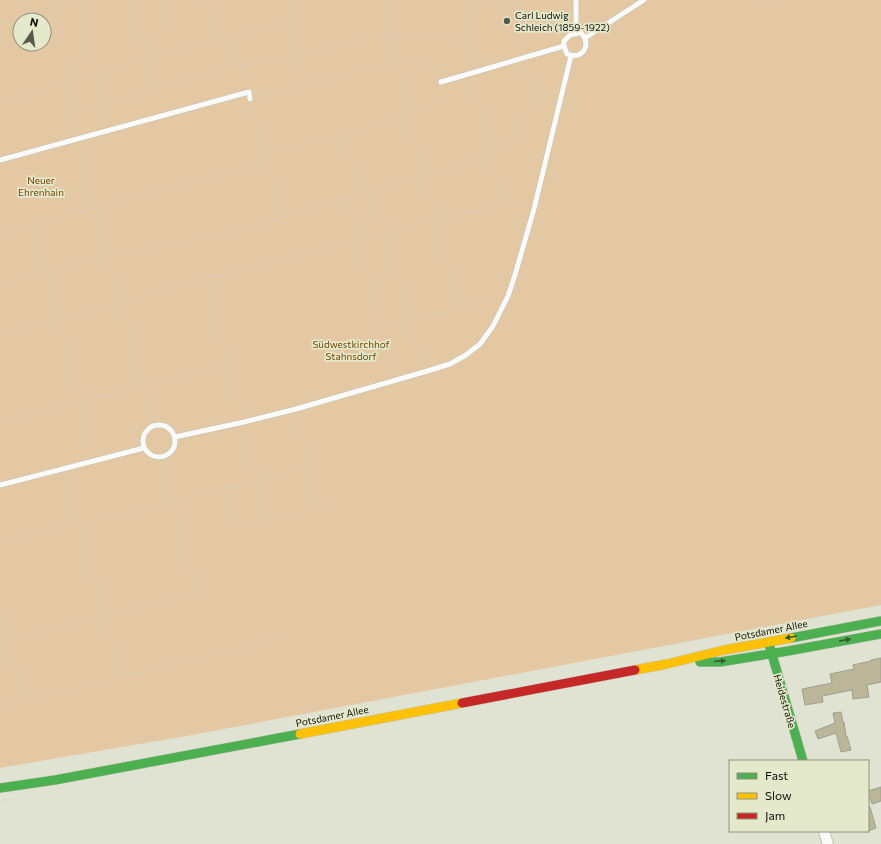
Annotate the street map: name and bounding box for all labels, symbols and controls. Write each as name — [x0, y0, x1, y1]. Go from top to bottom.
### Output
place label: Carl Ludwig Schleich (1859-1922) — [515, 9, 610, 33]
north arrow — [12, 12, 52, 52]
text: N — [29, 15, 40, 29]
marker: Carl Ludwig Schleich (1859-1922) — [502, 16, 512, 26]
park label: Neuer Ehrenhain — [18, 174, 64, 198]
park label: Südwestkirchhof Stahnsdorf — [312, 338, 390, 362]
street label: Potsdamer Allee — [733, 617, 809, 643]
one-way arrow — [785, 634, 797, 640]
one-way arrow — [839, 637, 851, 643]
one-way arrow — [714, 658, 726, 665]
street label: Heidestraße — [772, 673, 798, 729]
street label: Potsdamer Allee — [294, 703, 370, 729]
legend — [729, 760, 869, 832]
text: Fast — [765, 768, 788, 782]
text: Slow — [765, 788, 792, 802]
text: Jam — [765, 808, 785, 823]

